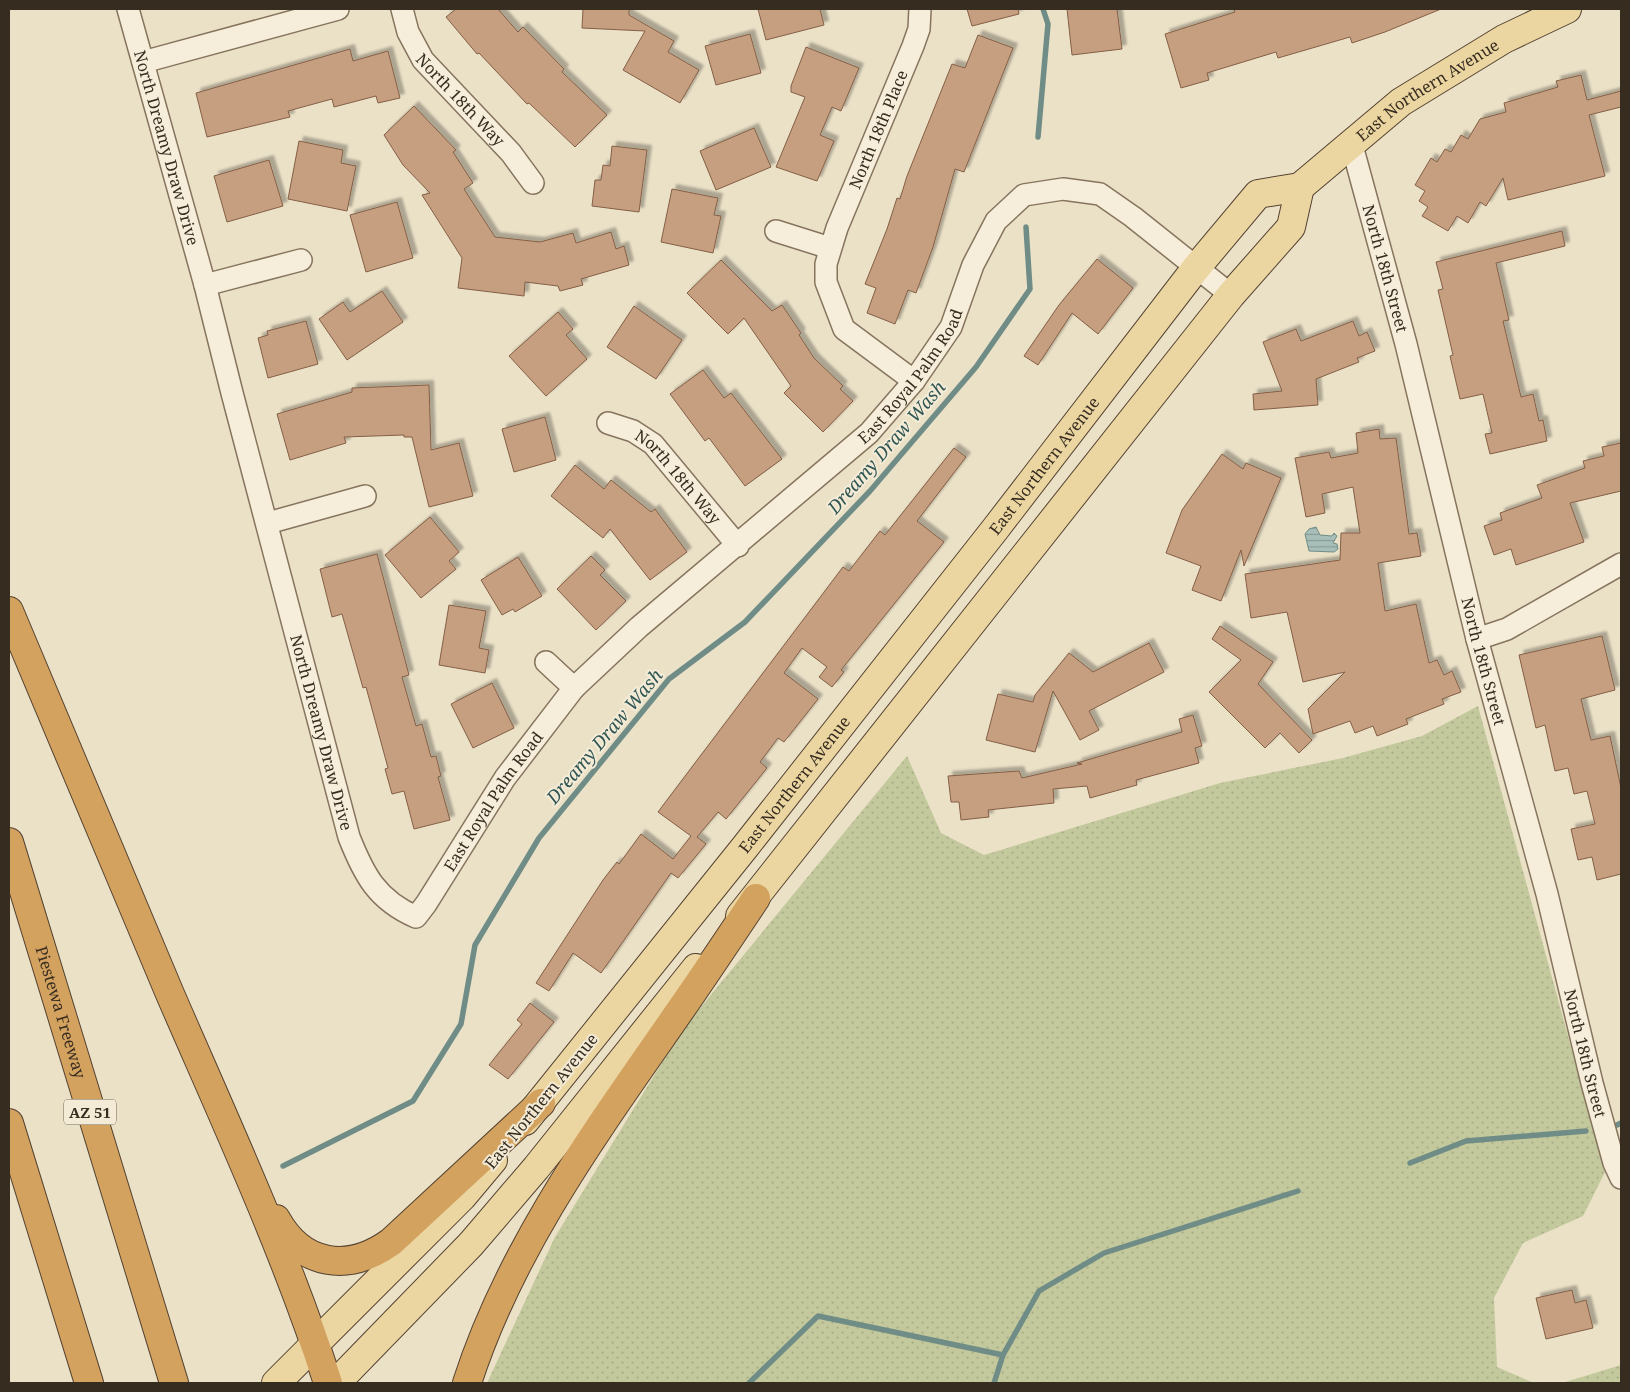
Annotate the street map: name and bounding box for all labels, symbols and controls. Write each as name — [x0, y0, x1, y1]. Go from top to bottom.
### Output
street label: East Northern Avenue — [1351, 34, 1503, 146]
street label: North Dreamy Draw Drive — [129, 48, 204, 248]
street label: North 18th Way — [411, 48, 510, 151]
street label: North 18th Place — [844, 67, 913, 192]
street label: North 18th Street — [1358, 202, 1413, 335]
street label: East Royal Palm Road — [853, 306, 968, 449]
water label: Dreamy Draw Wash — [821, 375, 951, 519]
street label: East Northern Avenue — [984, 392, 1104, 539]
street label: North 18th Way — [631, 424, 727, 529]
street label: North 18th Street — [1456, 595, 1511, 728]
street label: North Dreamy Draw Drive — [285, 632, 358, 833]
water label: Dreamy Draw Wash — [540, 663, 668, 809]
street label: East Northern Avenue — [733, 711, 855, 858]
street label: East Royal Palm Road — [438, 727, 548, 875]
street label: Piestewa Freeway — [30, 943, 92, 1082]
street label: North 18th Street — [1559, 987, 1612, 1120]
street label: East Northern Avenue — [479, 1029, 603, 1173]
road number: AZ 51 — [64, 1100, 116, 1124]

